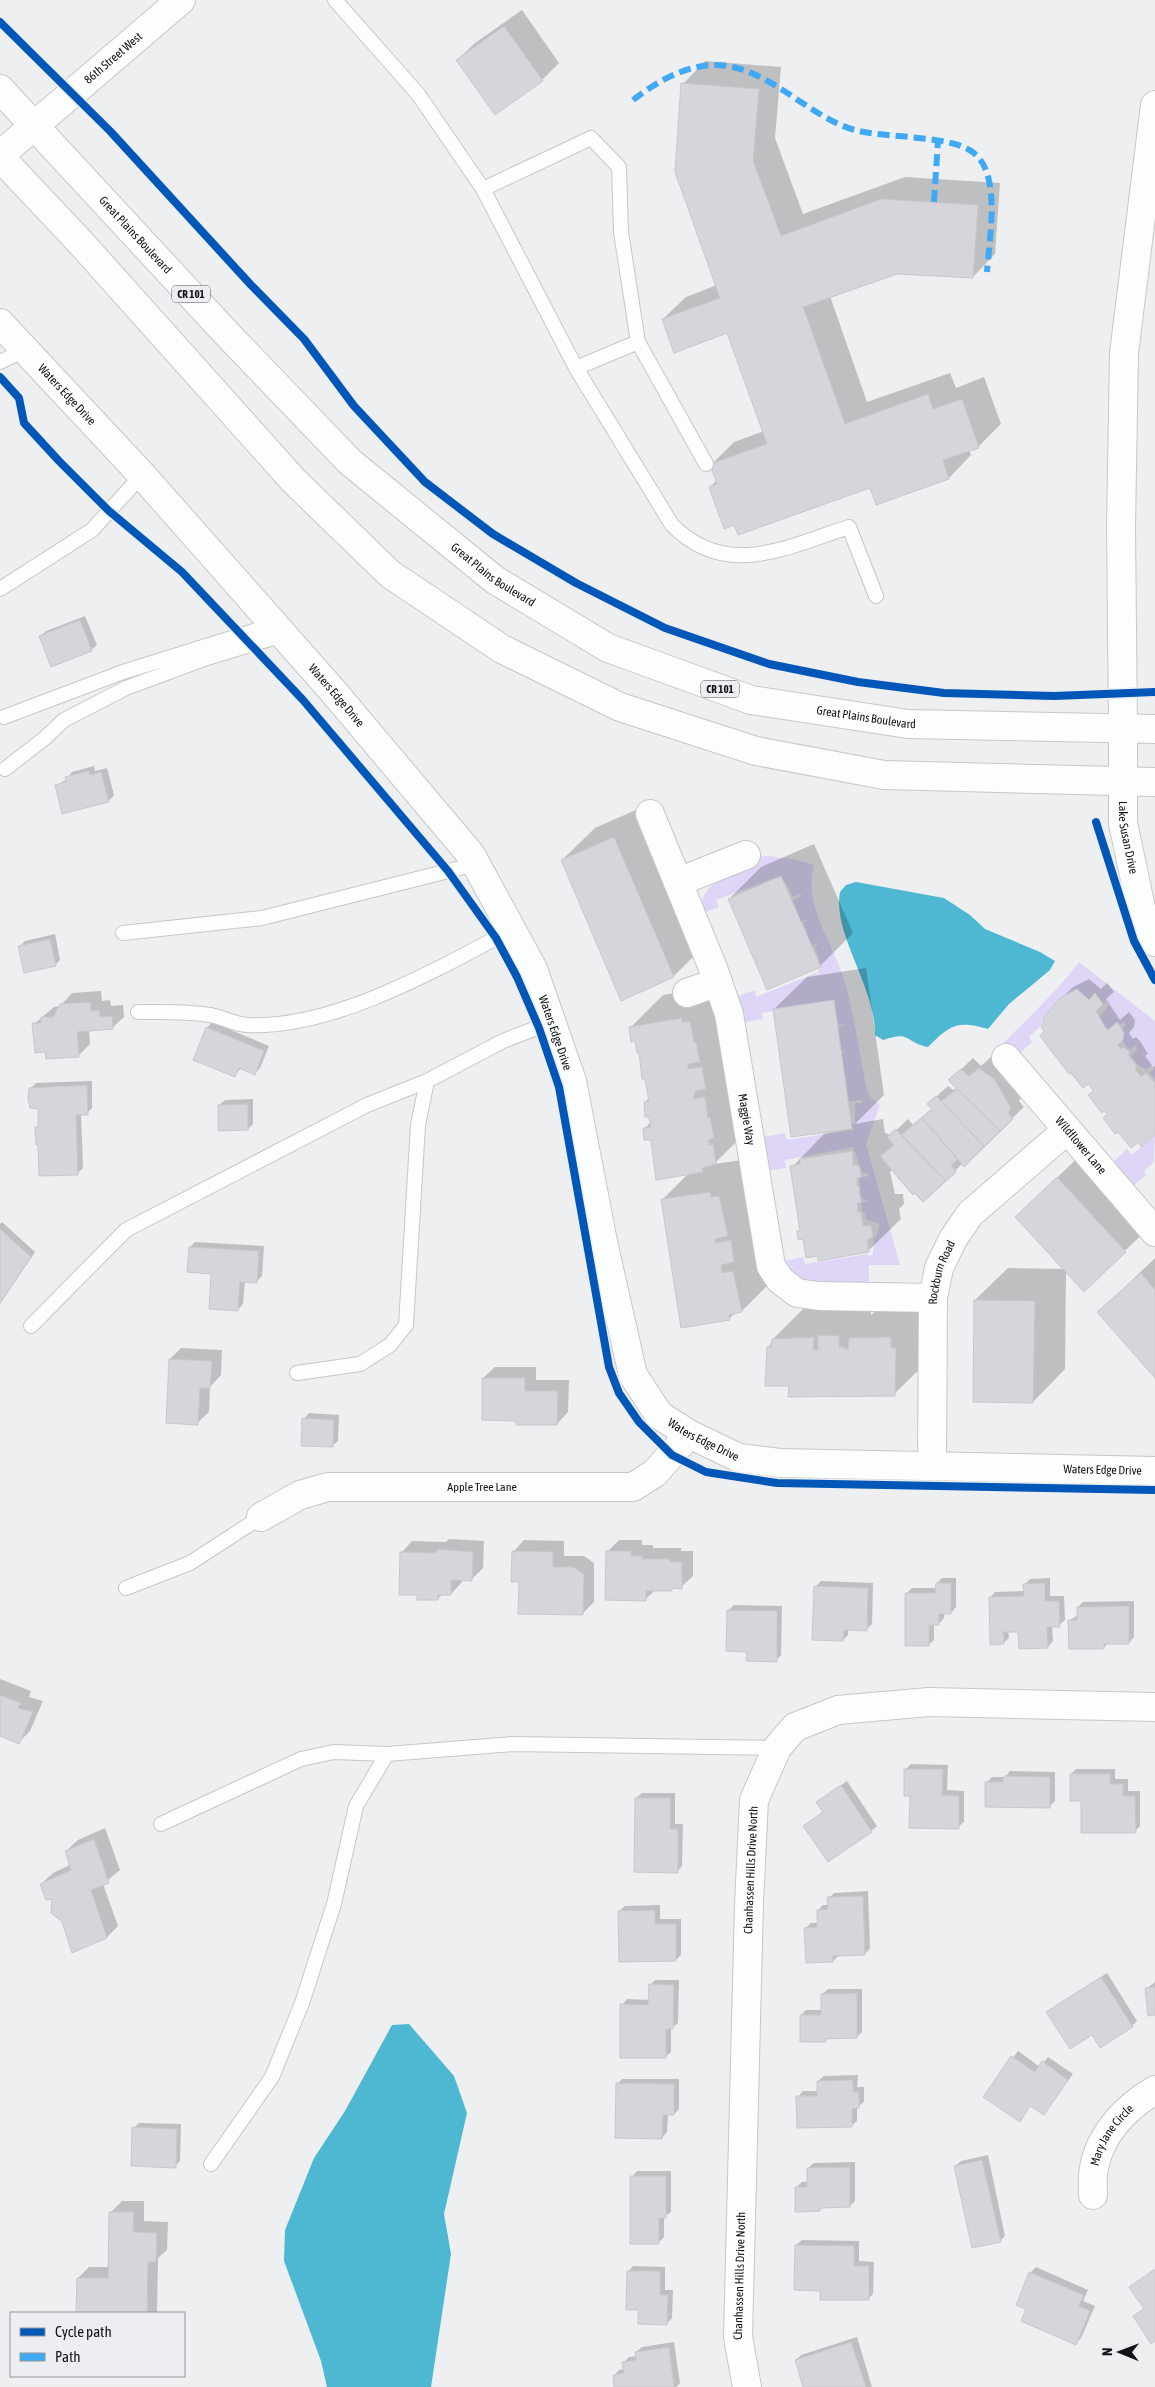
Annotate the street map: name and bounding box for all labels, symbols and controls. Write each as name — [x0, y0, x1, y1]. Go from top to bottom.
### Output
street label: 86th Street West — [81, 29, 145, 87]
street label: Great Plains Boulevard — [96, 193, 175, 277]
road number: CR 101 — [172, 286, 210, 302]
street label: Waters Edge Drive — [35, 361, 99, 428]
street label: Great Plains Boulevard — [448, 540, 538, 610]
street label: Waters Edge Drive — [305, 661, 367, 730]
road number: CR 101 — [701, 681, 739, 698]
street label: Great Plains Boulevard — [815, 703, 916, 731]
street label: Lake Susan Drive — [1116, 801, 1141, 875]
street label: Waters Edge Drive — [536, 993, 575, 1072]
street label: Maggie Way — [735, 1092, 758, 1147]
street label: Wildflower Lane — [1052, 1114, 1109, 1177]
street label: Rockburn Road — [926, 1238, 958, 1304]
street label: Waters Edge Drive — [665, 1415, 741, 1464]
street label: Waters Edge Drive — [1063, 1462, 1142, 1478]
street label: Apple Tree Lane — [447, 1480, 517, 1494]
street label: Chanhassen Hills Drive North — [741, 1806, 761, 1934]
street label: Mary Jane Circle — [1088, 2101, 1136, 2167]
street label: Chanhassen Hills Drive North — [731, 2212, 748, 2341]
legend — [10, 2312, 185, 2377]
text: Cycle path — [55, 2323, 112, 2340]
north arrow — [1095, 2327, 1145, 2377]
text: Path — [55, 2348, 81, 2365]
text: N — [1099, 2348, 1115, 2356]

